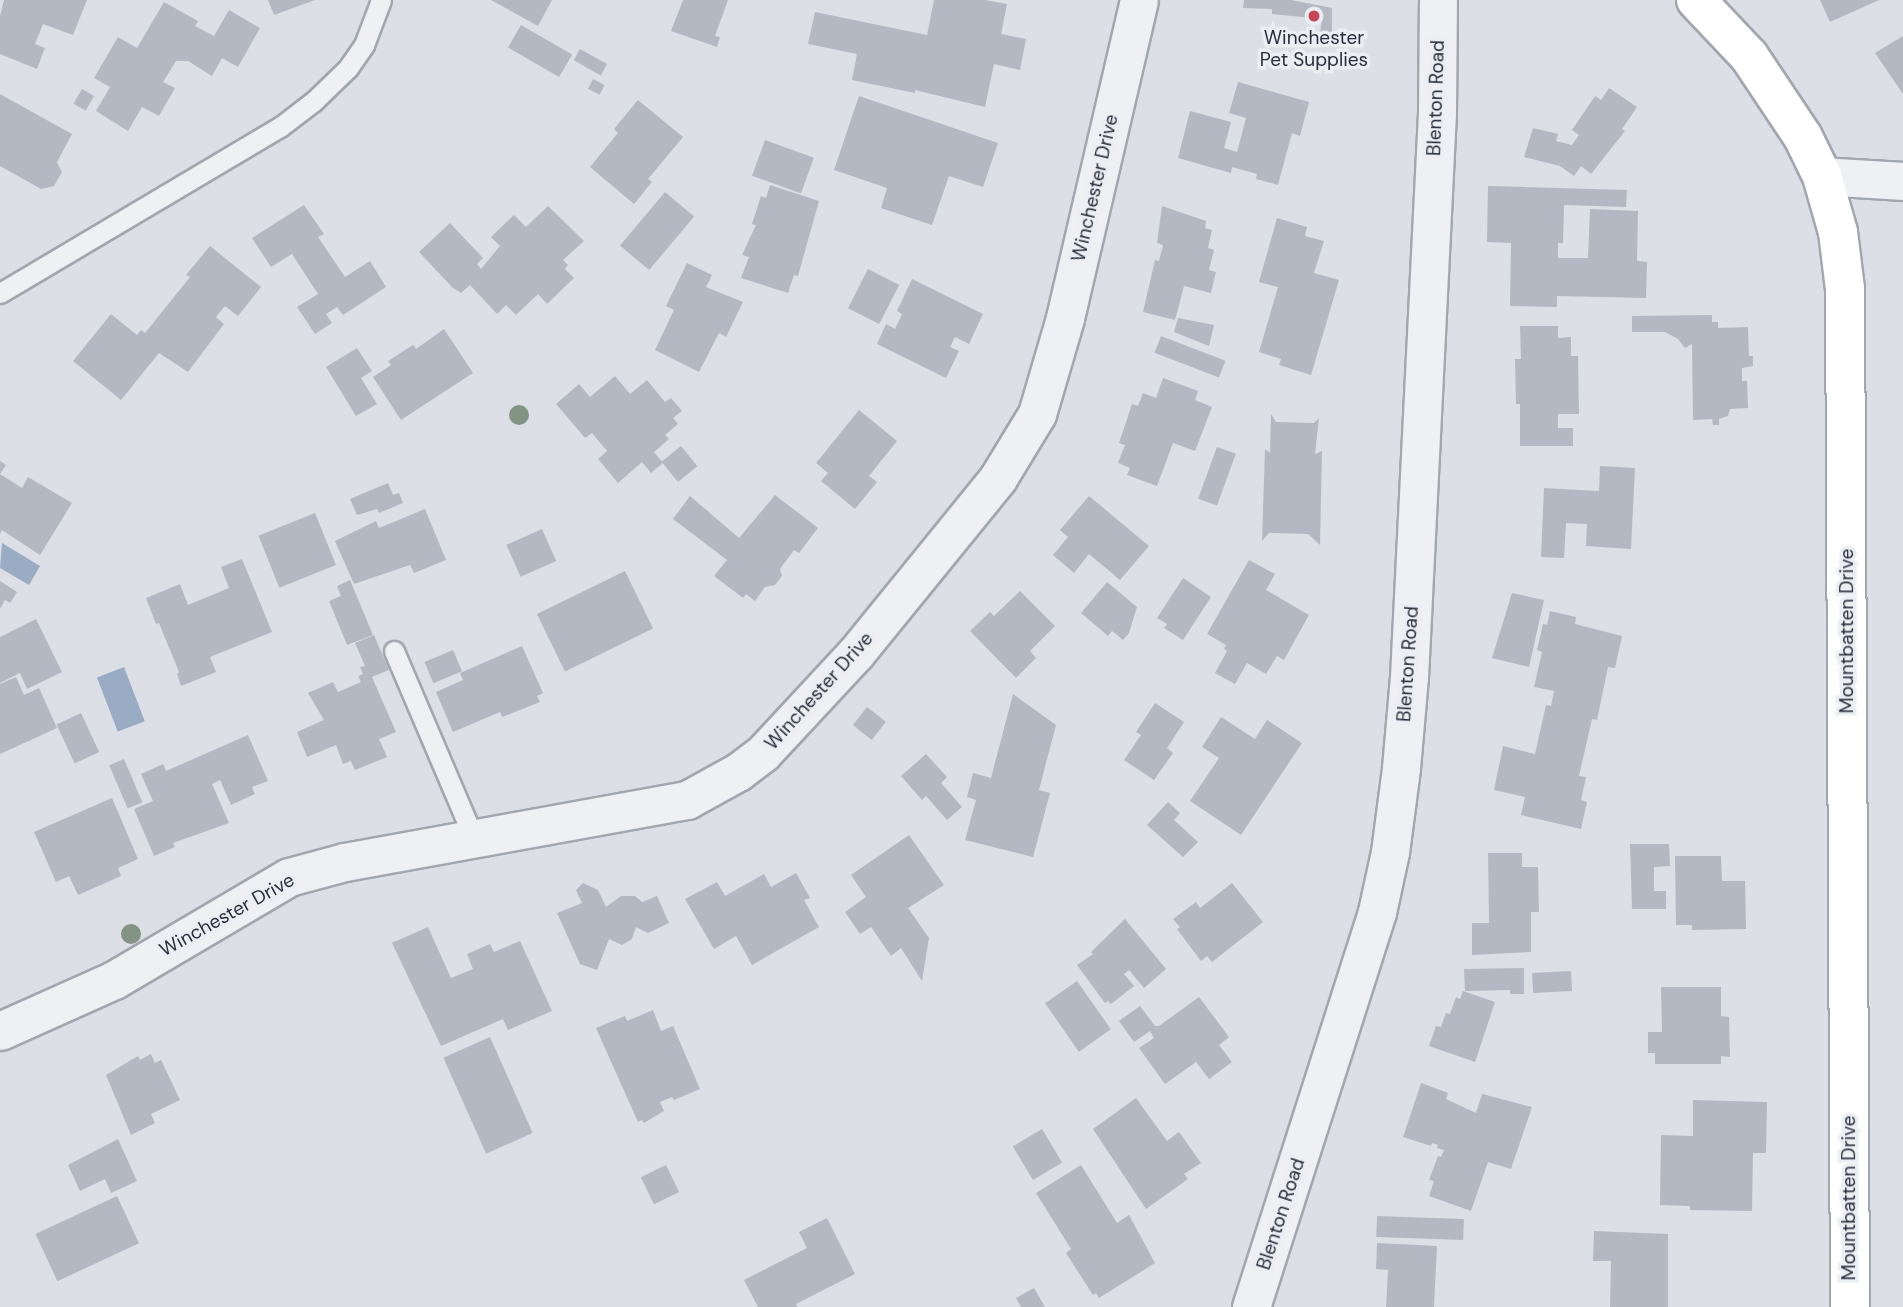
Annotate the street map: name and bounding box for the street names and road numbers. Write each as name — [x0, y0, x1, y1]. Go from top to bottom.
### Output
street label: Blenton Road — [1423, 40, 1449, 156]
street label: Winchester Drive — [1067, 112, 1123, 264]
street label: Mountbatten Drive — [1836, 549, 1858, 713]
street label: Blenton Road — [1393, 605, 1423, 723]
street label: Winchester Drive — [760, 627, 878, 755]
street label: Winchester Drive — [156, 869, 298, 961]
street label: Mountbatten Drive — [1838, 1116, 1860, 1280]
street label: Blenton Road — [1252, 1155, 1310, 1273]

